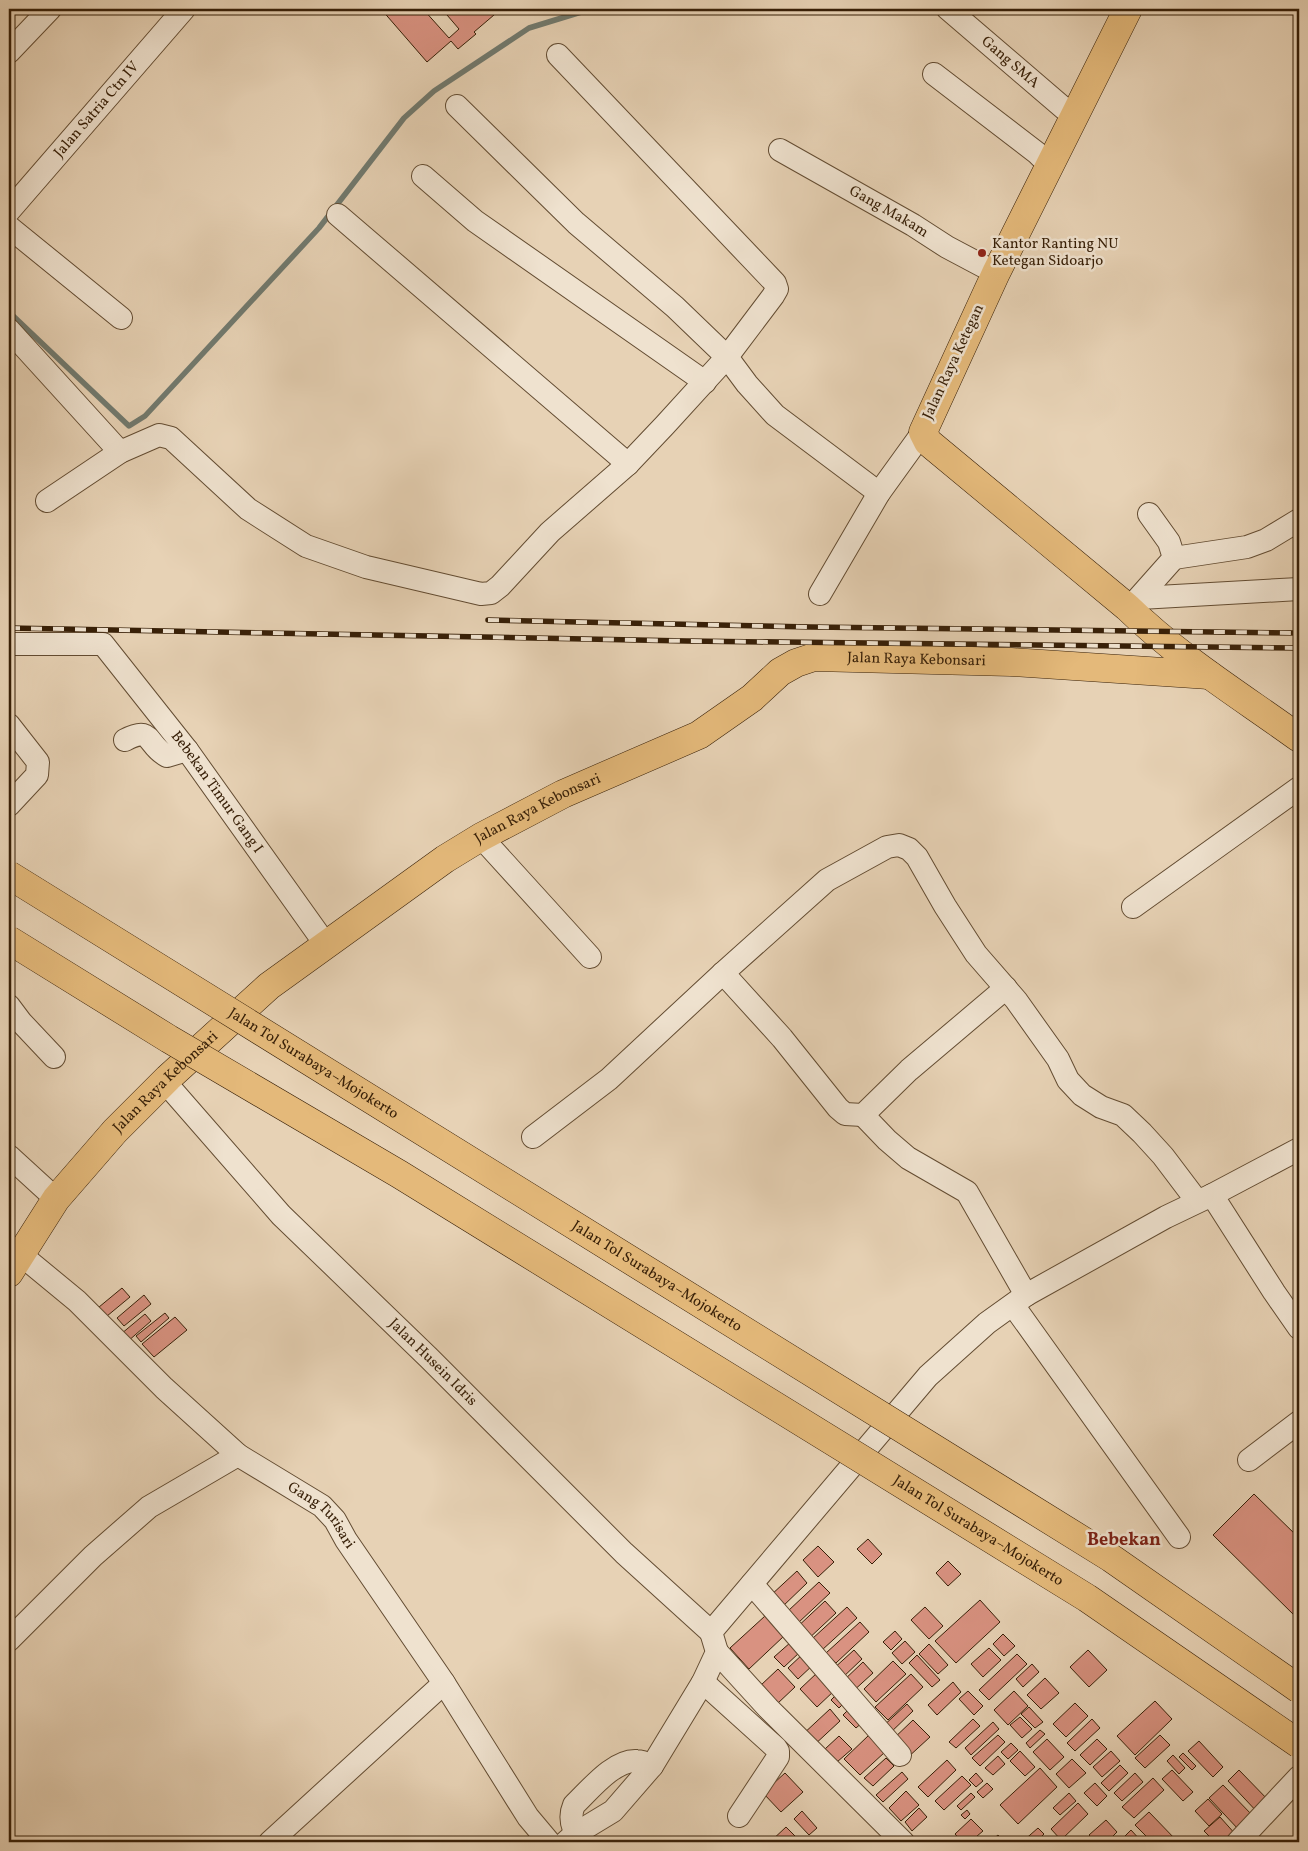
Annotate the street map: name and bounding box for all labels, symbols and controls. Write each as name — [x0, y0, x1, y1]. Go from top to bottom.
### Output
street label: Gang SMA — [977, 31, 1044, 94]
street label: Jalan Satria Ctn IV — [49, 57, 144, 162]
street label: Gang Makam — [845, 181, 933, 243]
place label: Kantor Ranting NU Ketegan Sidoarjo — [992, 234, 1118, 272]
marker: Kantor Ranting NU Ketegan Sidoarjo — [976, 247, 988, 259]
street label: Jalan Raya Ketegan — [918, 301, 990, 423]
street label: Jalan Raya Kebonsari — [847, 647, 986, 672]
street label: Bebekan Timur Gang I — [166, 727, 268, 858]
street label: Jalan Raya Kebonsari — [470, 768, 604, 849]
street label: Jalan Tol Surabaya–Mojokerto — [224, 1003, 403, 1124]
street label: Jalan Raya Kebonsari — [108, 1027, 223, 1138]
street label: Jalan Tol Surabaya–Mojokerto — [567, 1216, 746, 1337]
street label: Jalan Husein Idris — [384, 1314, 482, 1411]
street label: Jalan Tol Surabaya–Mojokerto — [889, 1470, 1067, 1591]
street label: Gang Turisari — [283, 1477, 360, 1553]
district label: Bebekan — [1087, 1528, 1161, 1553]

